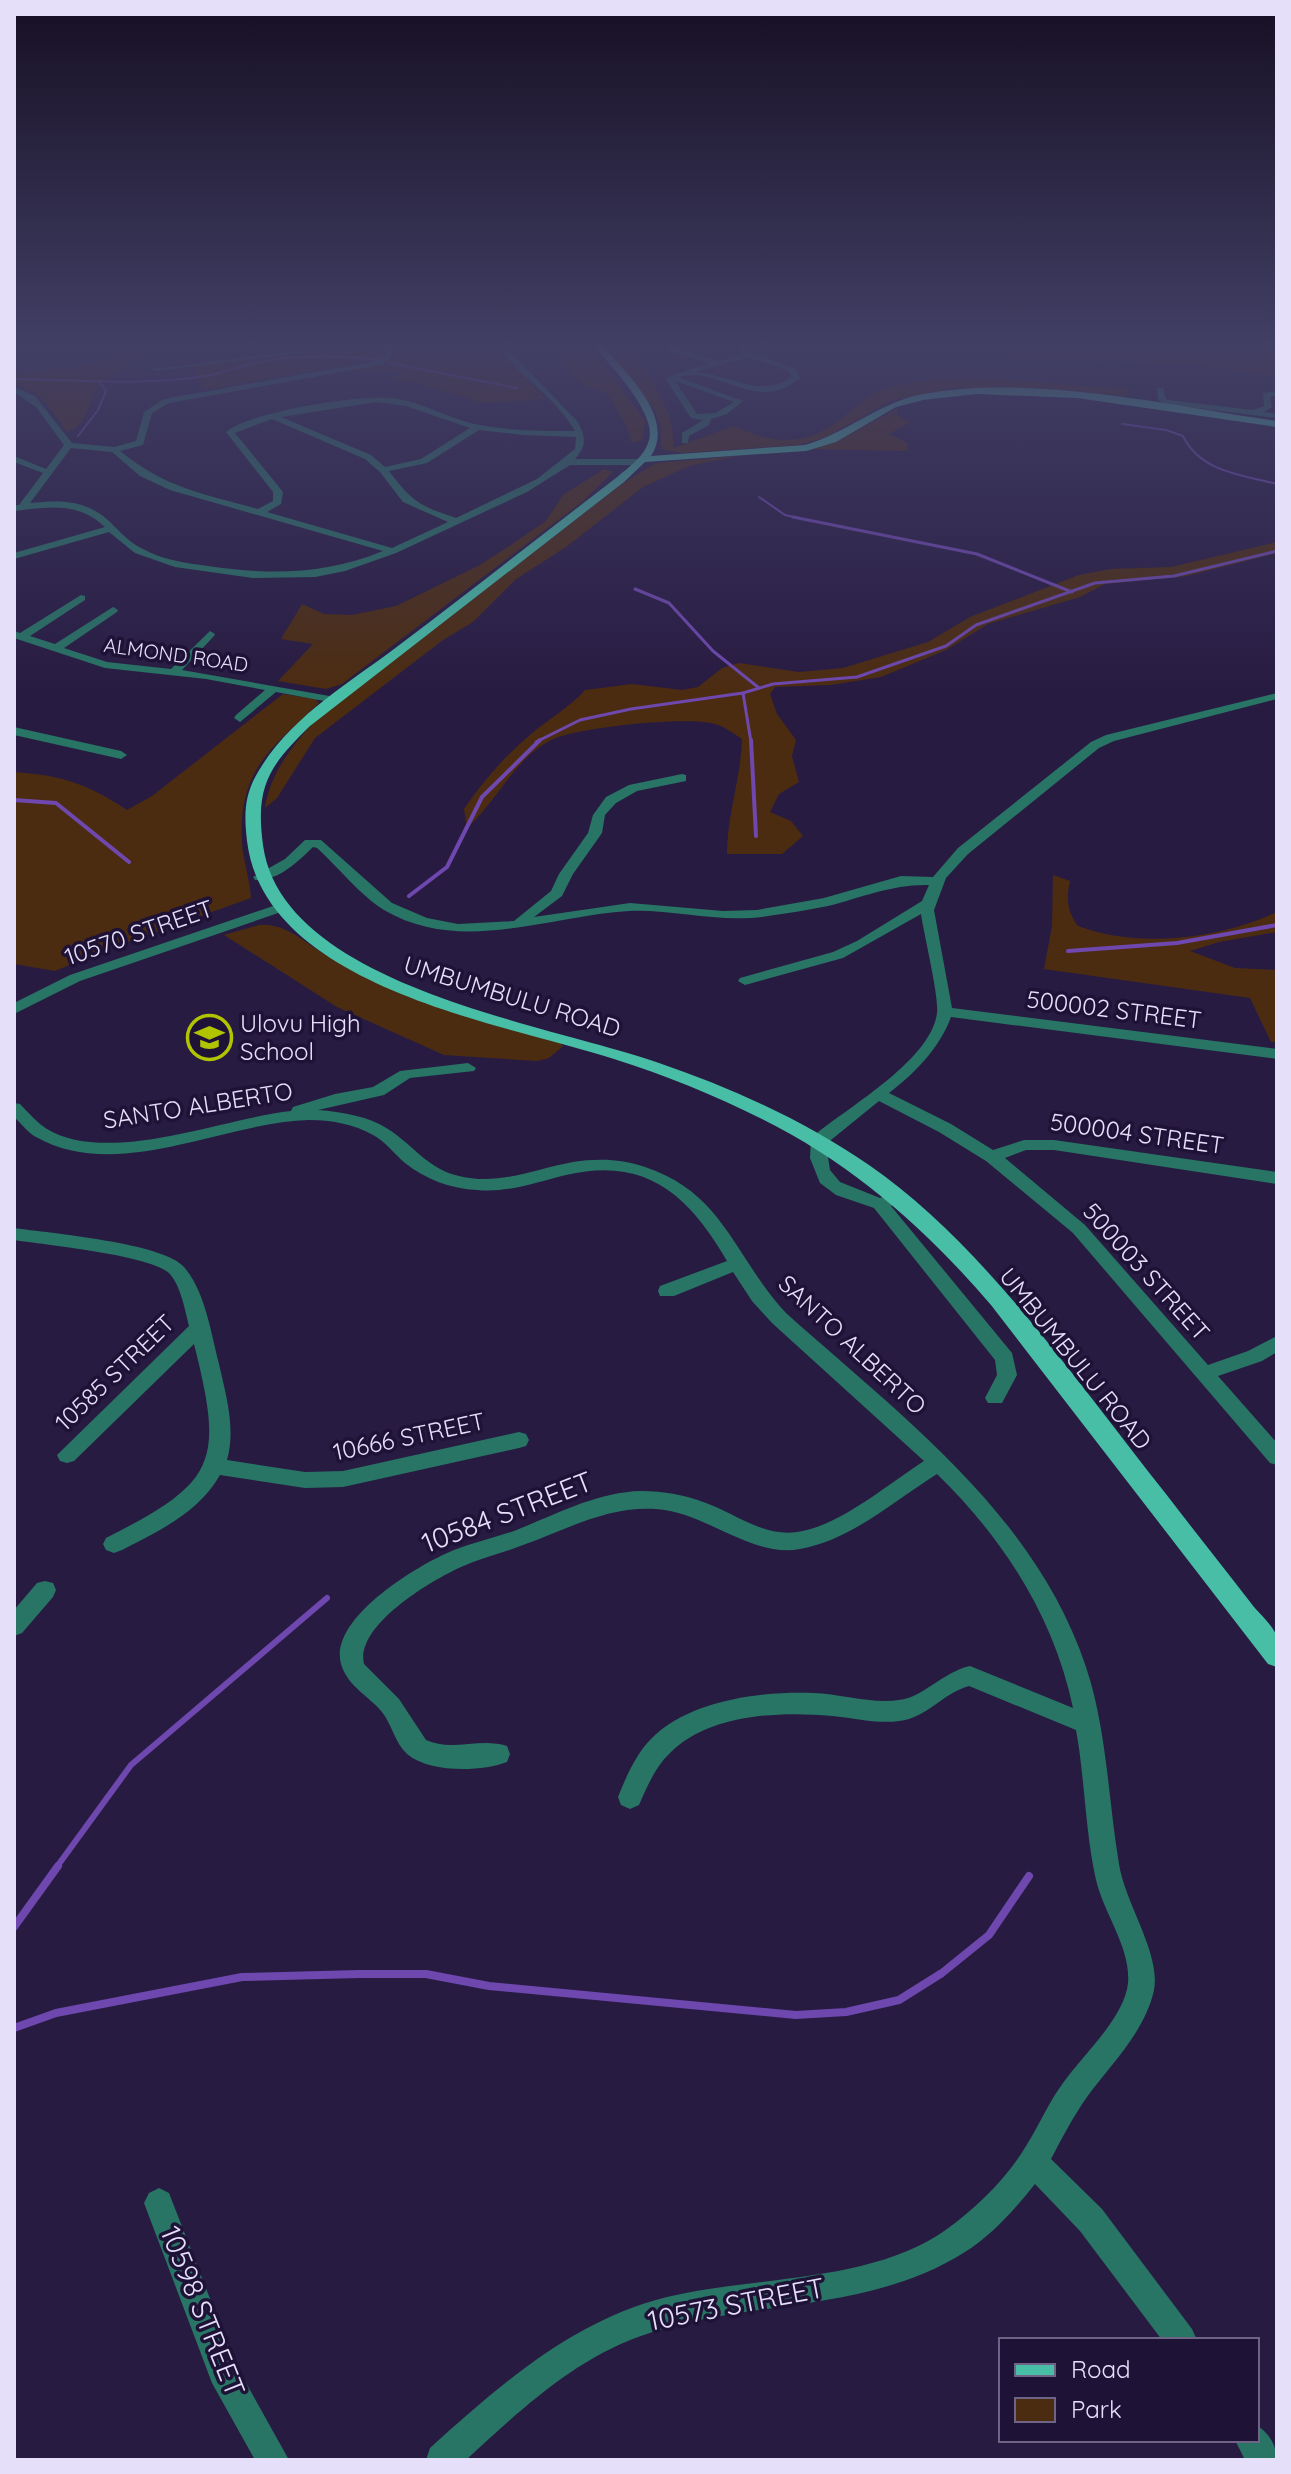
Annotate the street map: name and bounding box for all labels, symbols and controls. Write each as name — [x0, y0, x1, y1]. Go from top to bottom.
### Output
street label: ALMOND ROAD — [102, 632, 250, 677]
street label: 10570 STREET — [60, 893, 217, 972]
street label: UMBUMBULU ROAD — [400, 949, 624, 1043]
street label: 500002 STREET — [1025, 983, 1203, 1035]
place label: Ulovu High School — [240, 1008, 361, 1066]
school or university icon: Ulovu High School — [185, 1014, 233, 1062]
street label: SANTO ALBERTO — [101, 1075, 295, 1135]
street label: 500004 STREET — [1048, 1106, 1226, 1160]
street label: 500003 STREET — [1077, 1196, 1216, 1346]
street label: UMBUMBULU ROAD — [993, 1261, 1158, 1455]
street label: SANTO ALBERTO — [773, 1268, 933, 1420]
street label: 10585 STREET — [48, 1308, 180, 1437]
street label: 10666 STREET — [330, 1405, 487, 1467]
street label: 10584 STREET — [417, 1463, 597, 1560]
street label: 10598 STREET — [153, 2220, 254, 2401]
street label: 10573 STREET — [645, 2269, 827, 2338]
legend — [999, 2338, 1259, 2442]
text: Road — [1071, 2354, 1131, 2384]
text: Park — [1071, 2394, 1122, 2424]

